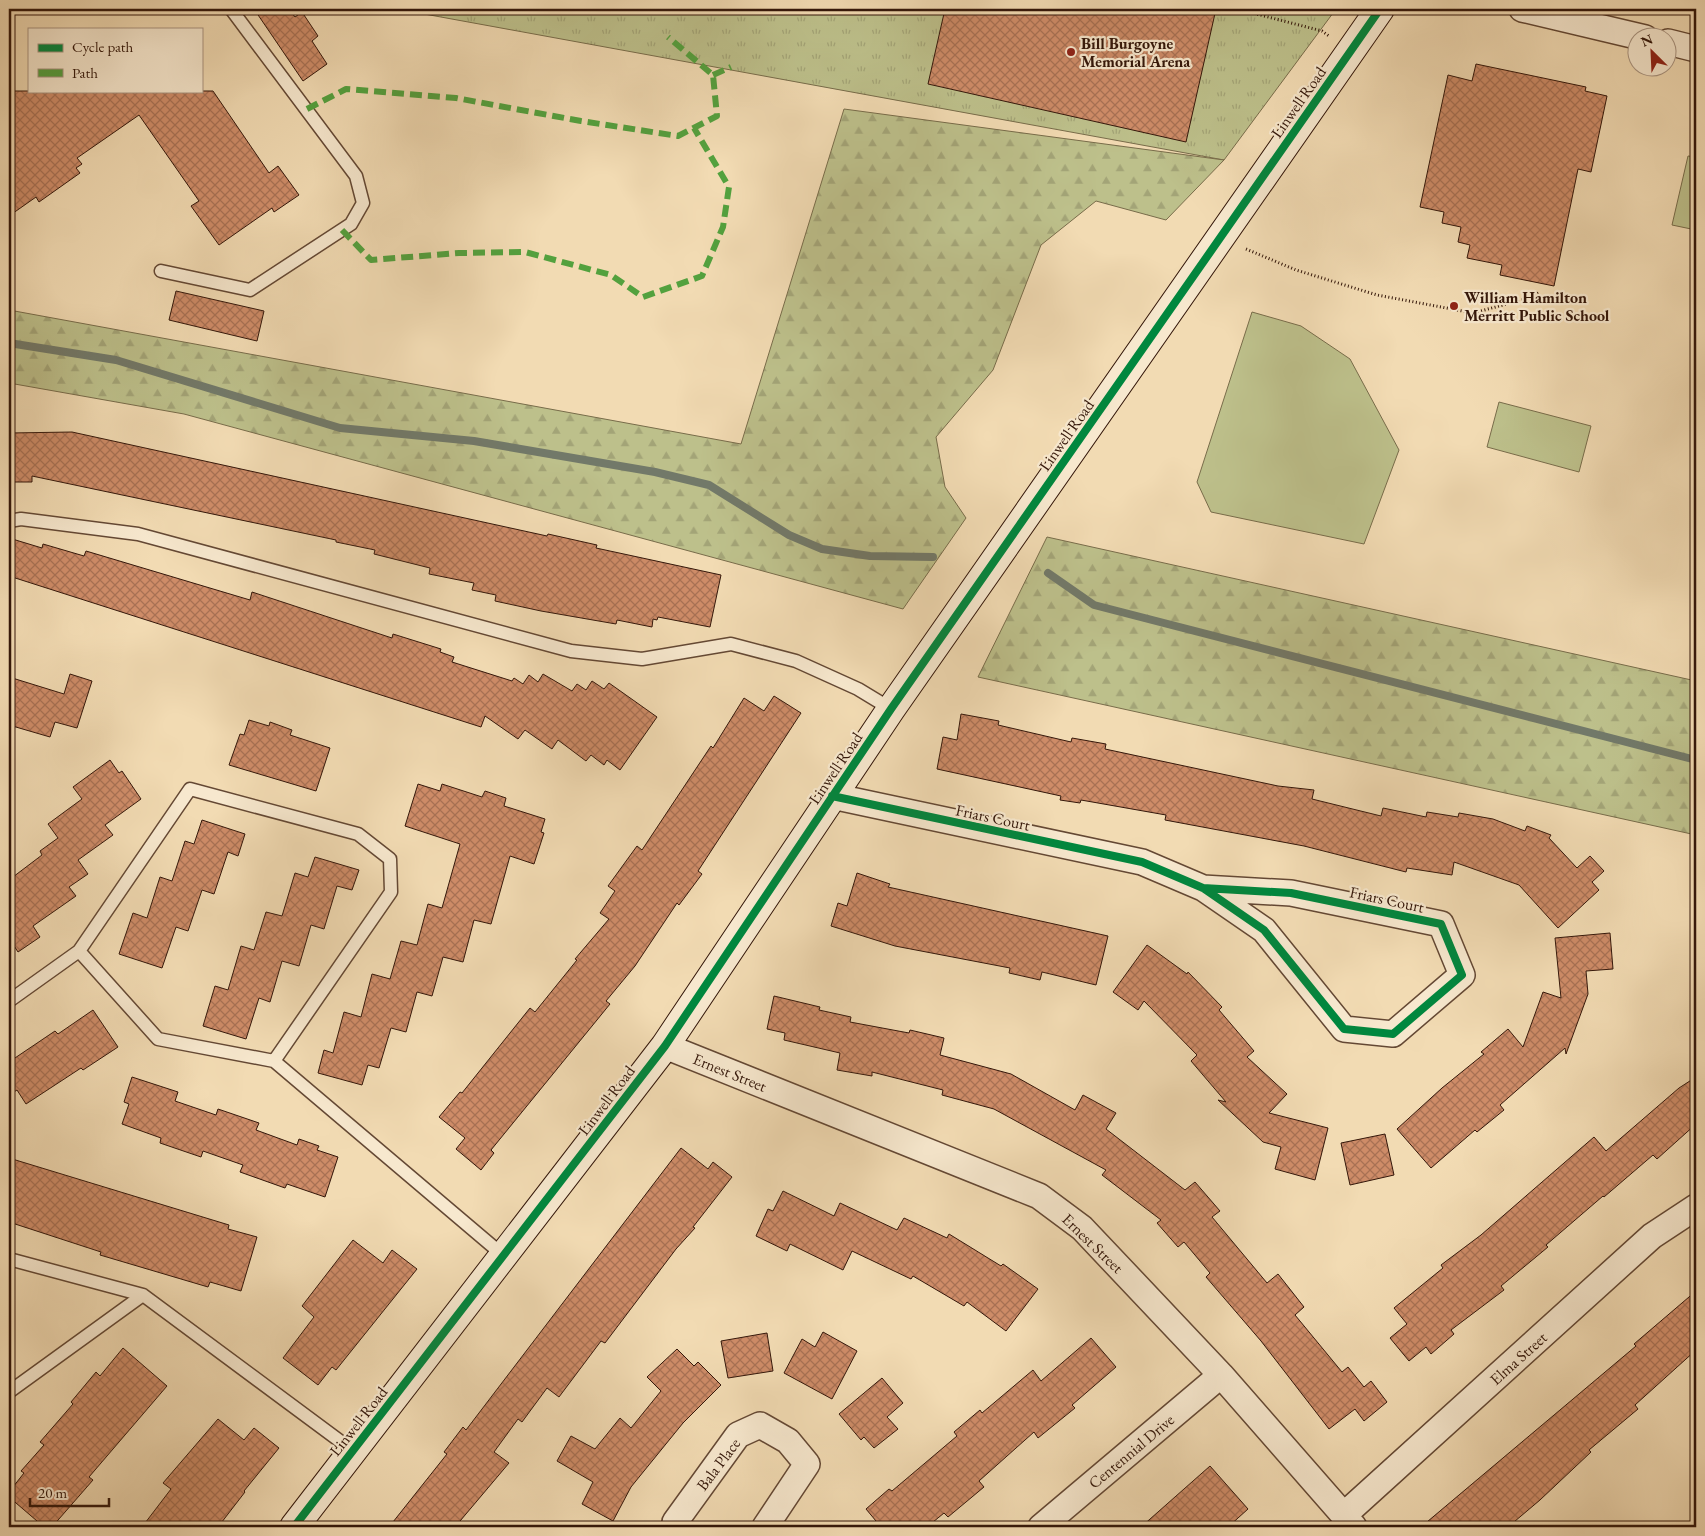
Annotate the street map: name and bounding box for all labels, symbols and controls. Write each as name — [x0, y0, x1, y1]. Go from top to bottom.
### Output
legend — [28, 28, 202, 92]
north arrow — [1628, 28, 1678, 78]
text: N — [1638, 29, 1656, 51]
place label: Bill Burgoyne Memorial Arena — [1081, 33, 1191, 72]
text: Cycle path — [72, 37, 134, 56]
marker: Bill Burgoyne Memorial Arena — [1065, 46, 1077, 58]
street label: Linwell Road — [1266, 62, 1331, 142]
text: Path — [72, 63, 98, 82]
place label: William Hamilton Merritt Public School — [1464, 287, 1610, 326]
marker: William Hamilton Merritt Public School — [1448, 300, 1460, 312]
street label: Linwell Road — [1034, 395, 1099, 475]
street label: Linwell Road — [804, 727, 868, 808]
street label: Friars Court — [954, 799, 1032, 836]
street label: Friars Court — [1348, 881, 1426, 918]
street label: Ernest Street — [690, 1048, 770, 1097]
street label: Linwell Road — [573, 1060, 640, 1140]
street label: Ernest Street — [1057, 1209, 1128, 1278]
street label: Elma Street — [1485, 1327, 1551, 1390]
street label: Linwell Road — [325, 1382, 393, 1460]
street label: Centennial Drive — [1084, 1409, 1179, 1493]
street label: Bala Place — [692, 1434, 745, 1495]
scale bar — [30, 1476, 109, 1508]
text: 20 m — [38, 1483, 67, 1502]

